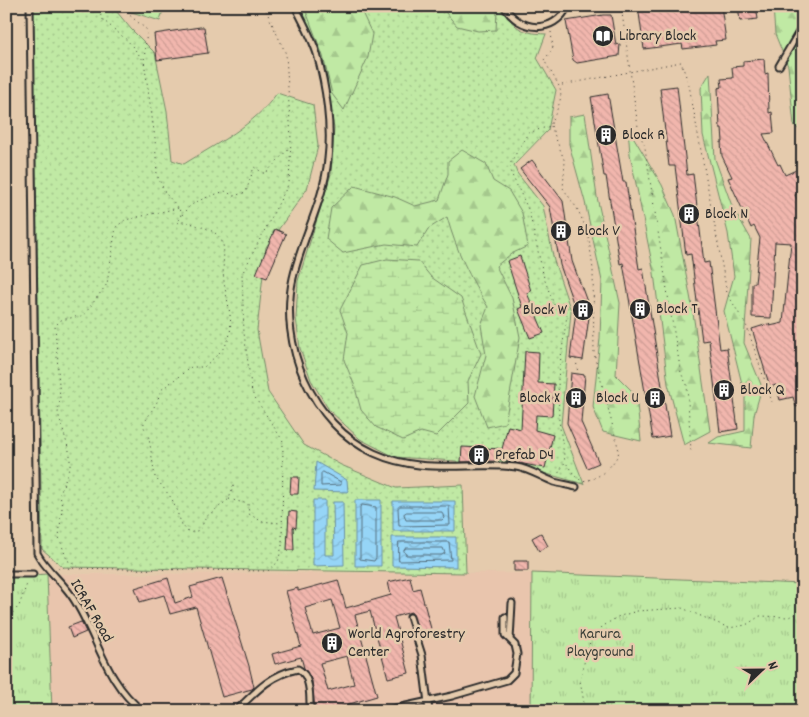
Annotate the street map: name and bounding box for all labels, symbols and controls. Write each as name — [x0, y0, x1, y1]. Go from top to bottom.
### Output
library icon: Library Block — [591, 24, 615, 48]
place label: Library Block — [619, 25, 696, 48]
building icon: Block R — [594, 123, 618, 147]
place label: Block R — [622, 124, 665, 147]
building icon: Block N — [677, 202, 701, 226]
place label: Block N — [705, 203, 748, 226]
building icon: Block V — [549, 219, 573, 243]
place label: Block V — [577, 220, 620, 243]
building icon: Block T — [628, 297, 652, 321]
building icon: Block W — [571, 298, 595, 322]
place label: Block T — [656, 298, 698, 321]
place label: Block W — [523, 299, 568, 322]
building icon: Block Q — [712, 378, 736, 402]
place label: Block Q — [740, 379, 785, 402]
building icon: Block X — [564, 386, 588, 410]
building icon: Block U — [643, 386, 667, 410]
place label: Block X — [519, 387, 560, 410]
place label: Block U — [596, 387, 639, 410]
building icon: Prefab D4 — [467, 443, 491, 467]
place label: Prefab D4 — [495, 444, 554, 467]
street label: ICRAF Road — [64, 575, 118, 647]
place label: World Agroforestry Center — [348, 623, 465, 664]
park label: Karura Playground — [567, 623, 633, 664]
building icon: World Agroforestry Center — [320, 631, 344, 655]
north arrow — [736, 644, 786, 694]
text: N — [762, 659, 783, 673]

